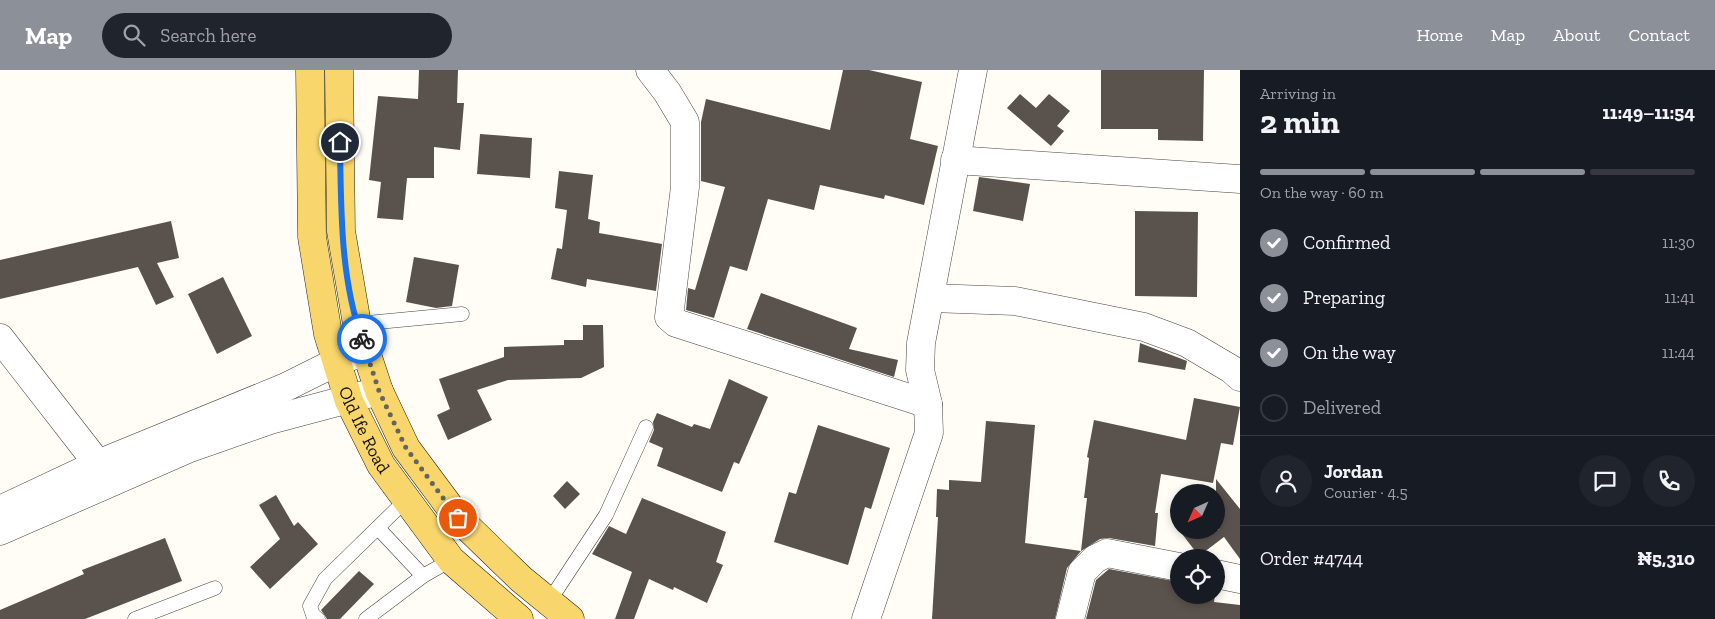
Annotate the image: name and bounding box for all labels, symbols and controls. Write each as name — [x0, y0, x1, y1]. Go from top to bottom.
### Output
search box — [102, 13, 452, 58]
text: Map — [25, 21, 72, 50]
icon: search — [120, 21, 148, 49]
text: Search here — [160, 24, 257, 47]
text: Home — [1416, 24, 1463, 46]
text: Map — [1491, 24, 1525, 46]
text: About — [1553, 24, 1600, 46]
text: Contact — [1628, 24, 1690, 46]
text: Arriving in — [1260, 84, 1336, 103]
text: 11:49–11:54 — [1602, 101, 1695, 124]
text: 2 min — [1260, 103, 1340, 141]
pin — [319, 121, 361, 163]
icon: home — [326, 128, 354, 156]
text: On the way · 60 m — [1260, 183, 1384, 202]
icon: check — [1260, 229, 1288, 257]
text: Confirmed — [1303, 231, 1390, 254]
text: 11:30 — [1662, 233, 1695, 252]
icon: check — [1260, 284, 1288, 312]
text: Preparing — [1303, 286, 1385, 309]
text: 11:41 — [1664, 288, 1695, 307]
courier — [337, 314, 387, 364]
icon: bike — [348, 325, 376, 353]
icon: check — [1260, 339, 1288, 367]
text: On the way — [1303, 341, 1396, 364]
text: 11:44 — [1662, 343, 1695, 362]
street label: Old Ife Road — [334, 384, 395, 478]
text: Delivered — [1303, 396, 1381, 419]
button: person — [1260, 455, 1312, 507]
button: chat — [1579, 455, 1631, 507]
button: phone — [1643, 455, 1695, 507]
text: Jordan — [1324, 460, 1383, 483]
text: Courier · 4.5 — [1324, 483, 1408, 502]
north arrow — [1170, 484, 1225, 539]
map controls — [1170, 484, 1225, 604]
pin — [437, 497, 479, 539]
icon: bag — [444, 504, 472, 532]
text: Order #4744 — [1260, 547, 1363, 570]
text: ₦5,310 — [1637, 547, 1695, 570]
button: locate — [1170, 549, 1225, 604]

